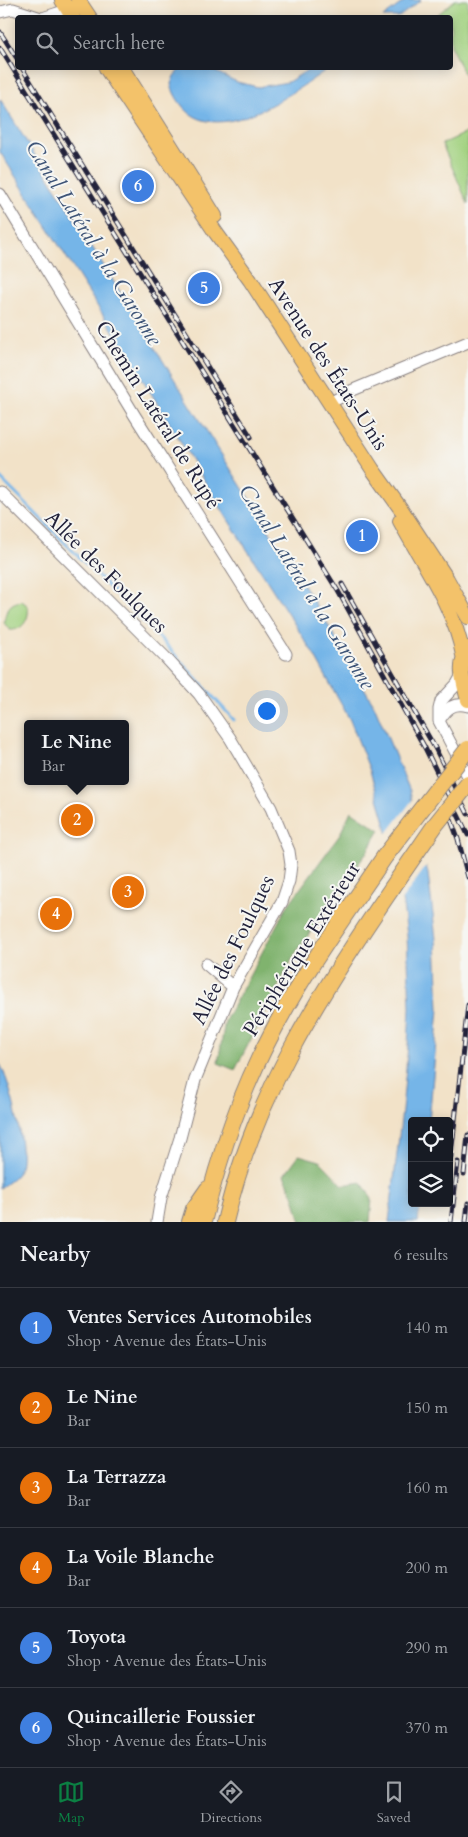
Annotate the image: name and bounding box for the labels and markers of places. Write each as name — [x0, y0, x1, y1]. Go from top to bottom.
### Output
pin: 6 — [122, 167, 154, 205]
pin: 5 — [188, 269, 220, 307]
pin: 1 — [346, 517, 378, 555]
pin: 2 — [61, 801, 93, 839]
pin: 3 — [112, 873, 144, 911]
pin: 4 — [40, 895, 72, 933]

